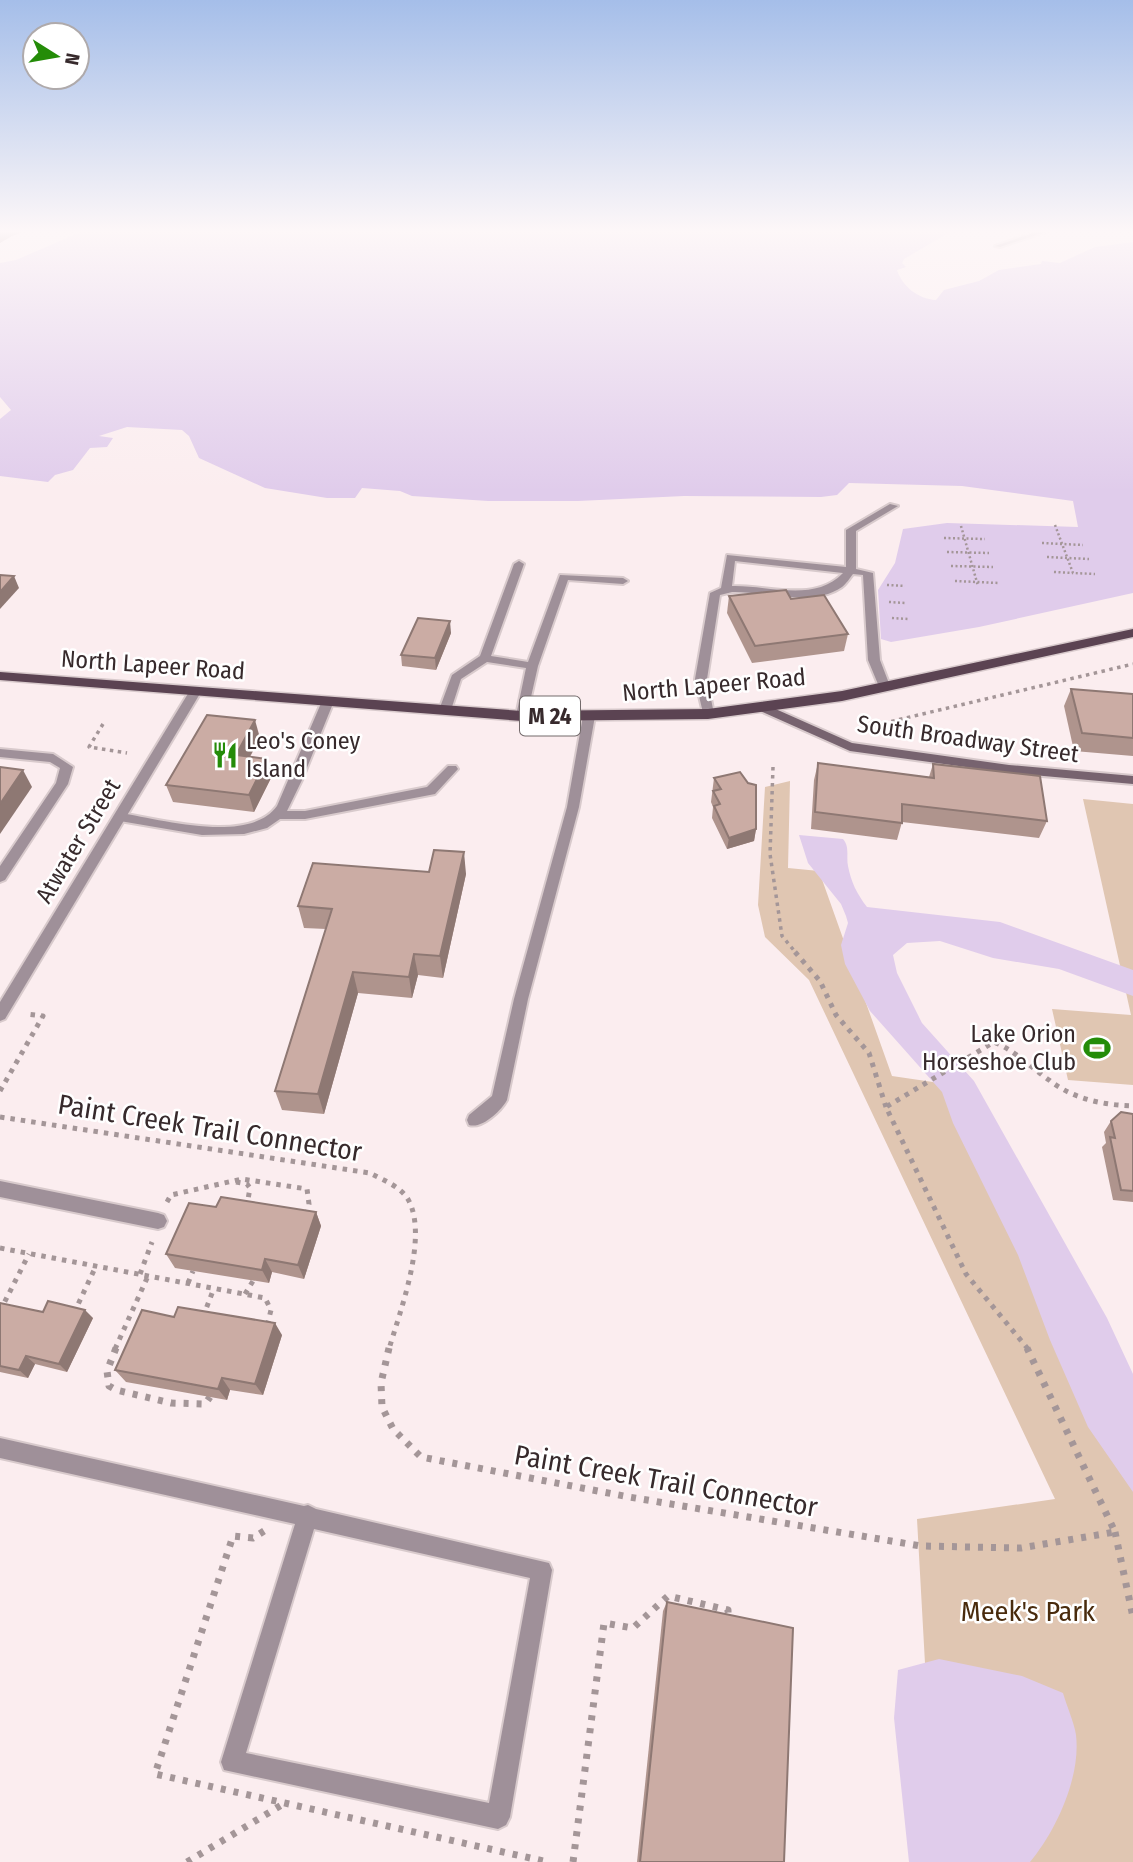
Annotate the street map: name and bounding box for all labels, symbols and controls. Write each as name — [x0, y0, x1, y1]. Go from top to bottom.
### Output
north arrow — [21, 21, 91, 91]
text: N — [60, 51, 85, 67]
street label: North Lapeer Road — [60, 645, 246, 685]
street label: North Lapeer Road — [621, 663, 807, 707]
road number: M 24 — [520, 696, 580, 736]
street label: South Broadway Street — [856, 710, 1081, 768]
place label: Leo's Coney Island — [246, 727, 361, 783]
restaurant icon: Leo's Coney Island — [210, 740, 240, 770]
street label: Atwater Street — [30, 774, 126, 908]
place label: Lake Orion Horseshoe Club — [922, 1020, 1076, 1076]
sports icon: Lake Orion Horseshoe Club — [1082, 1033, 1112, 1063]
street label: Paint Creek Trail Connector — [56, 1088, 365, 1168]
street label: Paint Creek Trail Connector — [512, 1438, 820, 1524]
park label: Meek's Park — [961, 1595, 1096, 1628]

